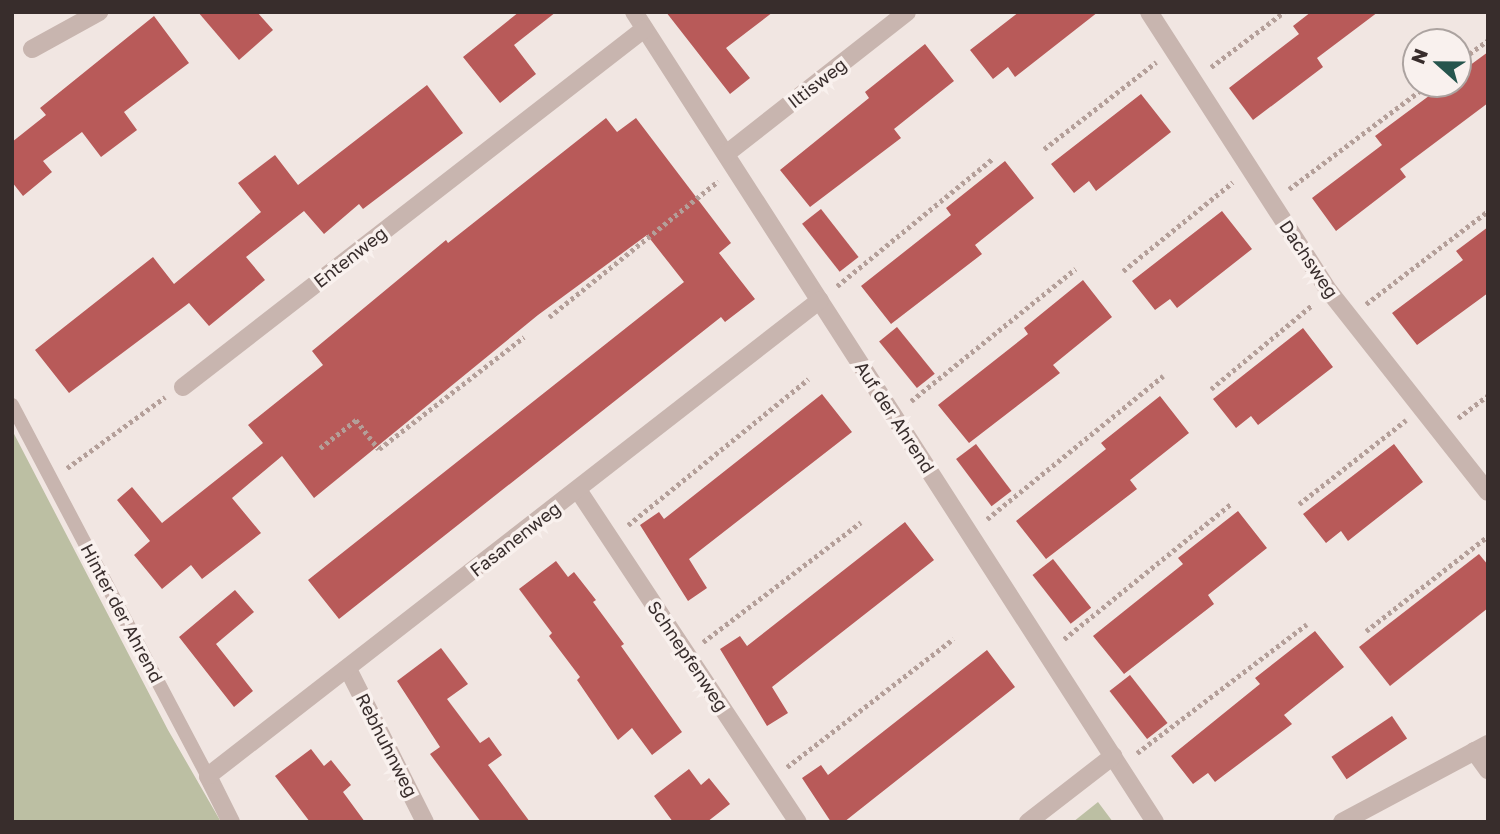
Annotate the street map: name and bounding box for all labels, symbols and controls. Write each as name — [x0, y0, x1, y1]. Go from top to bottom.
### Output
north arrow — [1402, 28, 1472, 98]
text: N — [1405, 45, 1432, 67]
street label: Iltisweg — [783, 53, 851, 113]
street label: Dachsweg — [1275, 216, 1343, 302]
street label: Entenweg — [309, 222, 391, 292]
street label: Auf der Ahrend — [851, 357, 939, 477]
street label: Fasanenweg — [466, 497, 564, 581]
street label: Hinter der Ahrend — [76, 540, 168, 686]
street label: Schnepfenweg — [643, 597, 733, 715]
street label: Rebhuhnweg — [352, 690, 422, 800]

